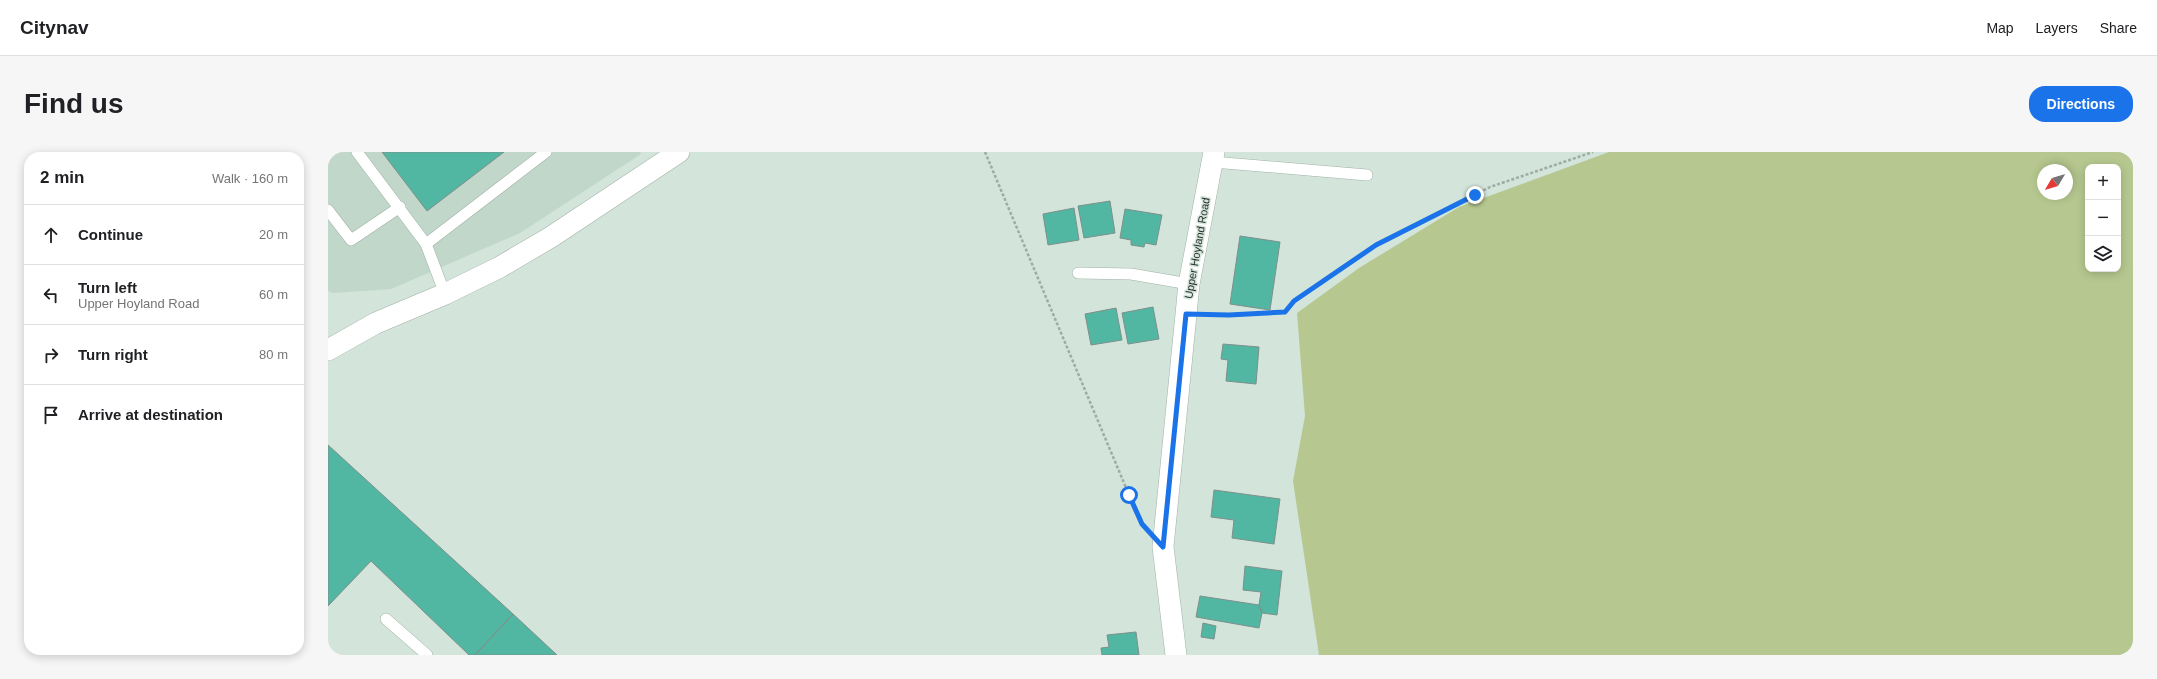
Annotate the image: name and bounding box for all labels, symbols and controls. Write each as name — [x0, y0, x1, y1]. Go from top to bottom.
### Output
text: Citynav — [20, 17, 89, 38]
text: Map — [1986, 20, 2014, 36]
text: Layers — [2036, 20, 2078, 36]
text: Share — [2100, 20, 2137, 36]
button: Directions — [2029, 86, 2133, 122]
text: Find us — [24, 88, 124, 119]
north arrow — [2037, 164, 2073, 200]
map controls — [2085, 164, 2121, 272]
button: + — [2085, 164, 2121, 200]
text: 2 min — [40, 168, 84, 187]
text: Walk · 160 m — [212, 171, 288, 186]
route end — [1466, 186, 1484, 204]
street label: Upper Hoyland Road — [1182, 196, 1212, 300]
button: − — [2085, 200, 2121, 236]
icon: ahead — [40, 224, 62, 246]
text: Continue — [78, 226, 143, 243]
text: 20 m — [259, 227, 288, 242]
button: layers — [2085, 236, 2121, 272]
text: Turn left — [78, 279, 137, 296]
icon: left — [40, 284, 62, 306]
text: 60 m — [259, 287, 288, 302]
text: Upper Hoyland Road — [78, 296, 199, 311]
icon: right — [40, 344, 62, 366]
text: Turn right — [78, 346, 148, 363]
text: 80 m — [259, 347, 288, 362]
icon: arrive — [40, 404, 62, 426]
text: Arrive at destination — [78, 406, 223, 423]
route start — [1120, 486, 1138, 504]

